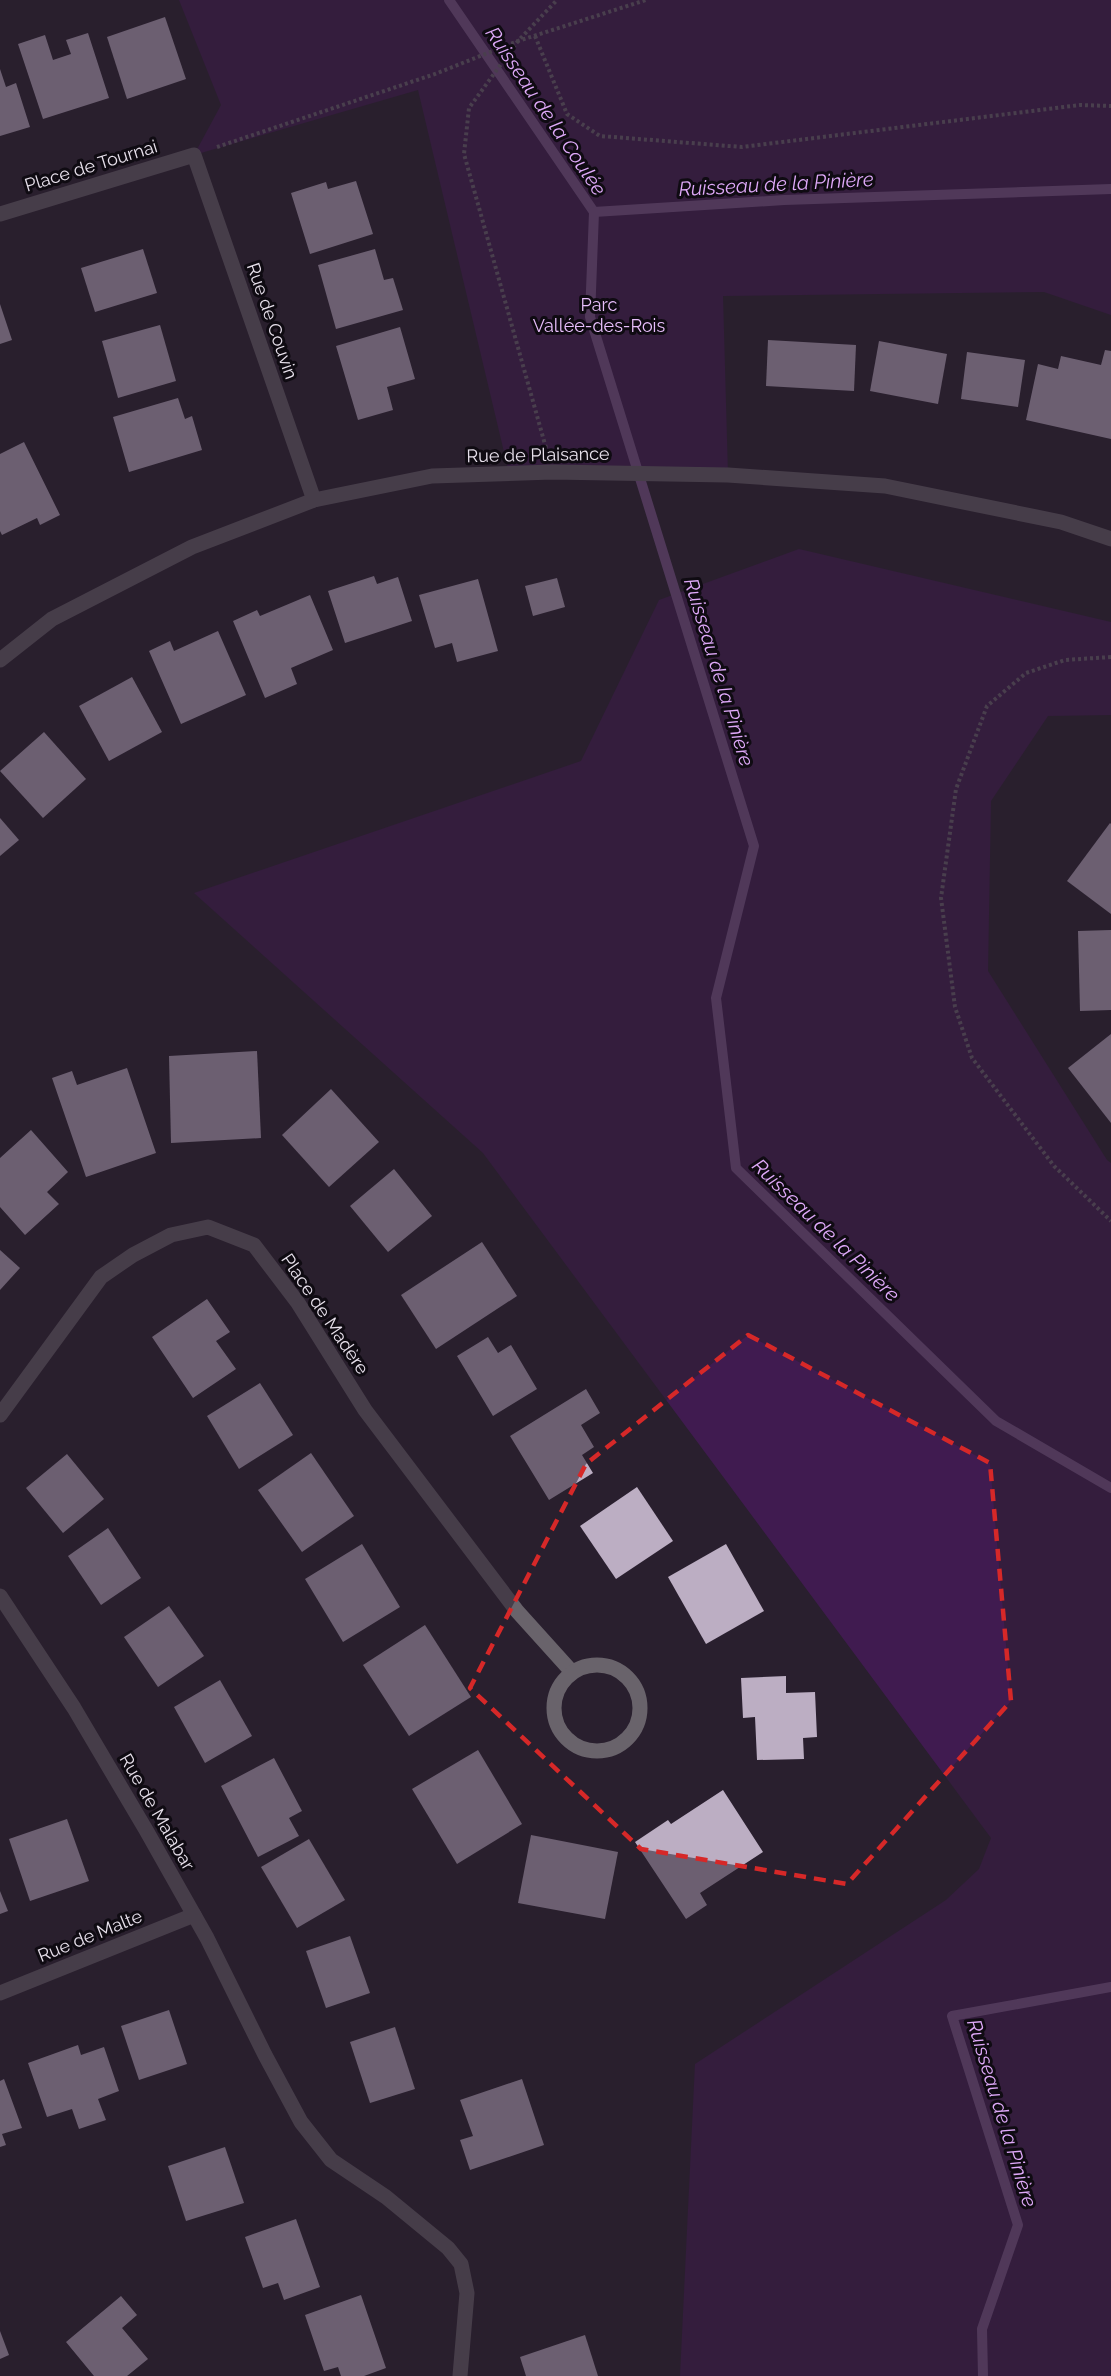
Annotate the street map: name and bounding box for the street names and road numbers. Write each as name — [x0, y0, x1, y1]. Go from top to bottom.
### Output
street label: Place de Tournai — [22, 135, 160, 196]
street label: Rue de Couvin — [243, 260, 302, 382]
street label: Rue de Plaisance — [466, 443, 610, 466]
street label: Place de Madère — [277, 1249, 374, 1378]
street label: Rue de Malabar — [116, 1750, 200, 1874]
street label: Rue de Malte — [35, 1905, 145, 1966]

